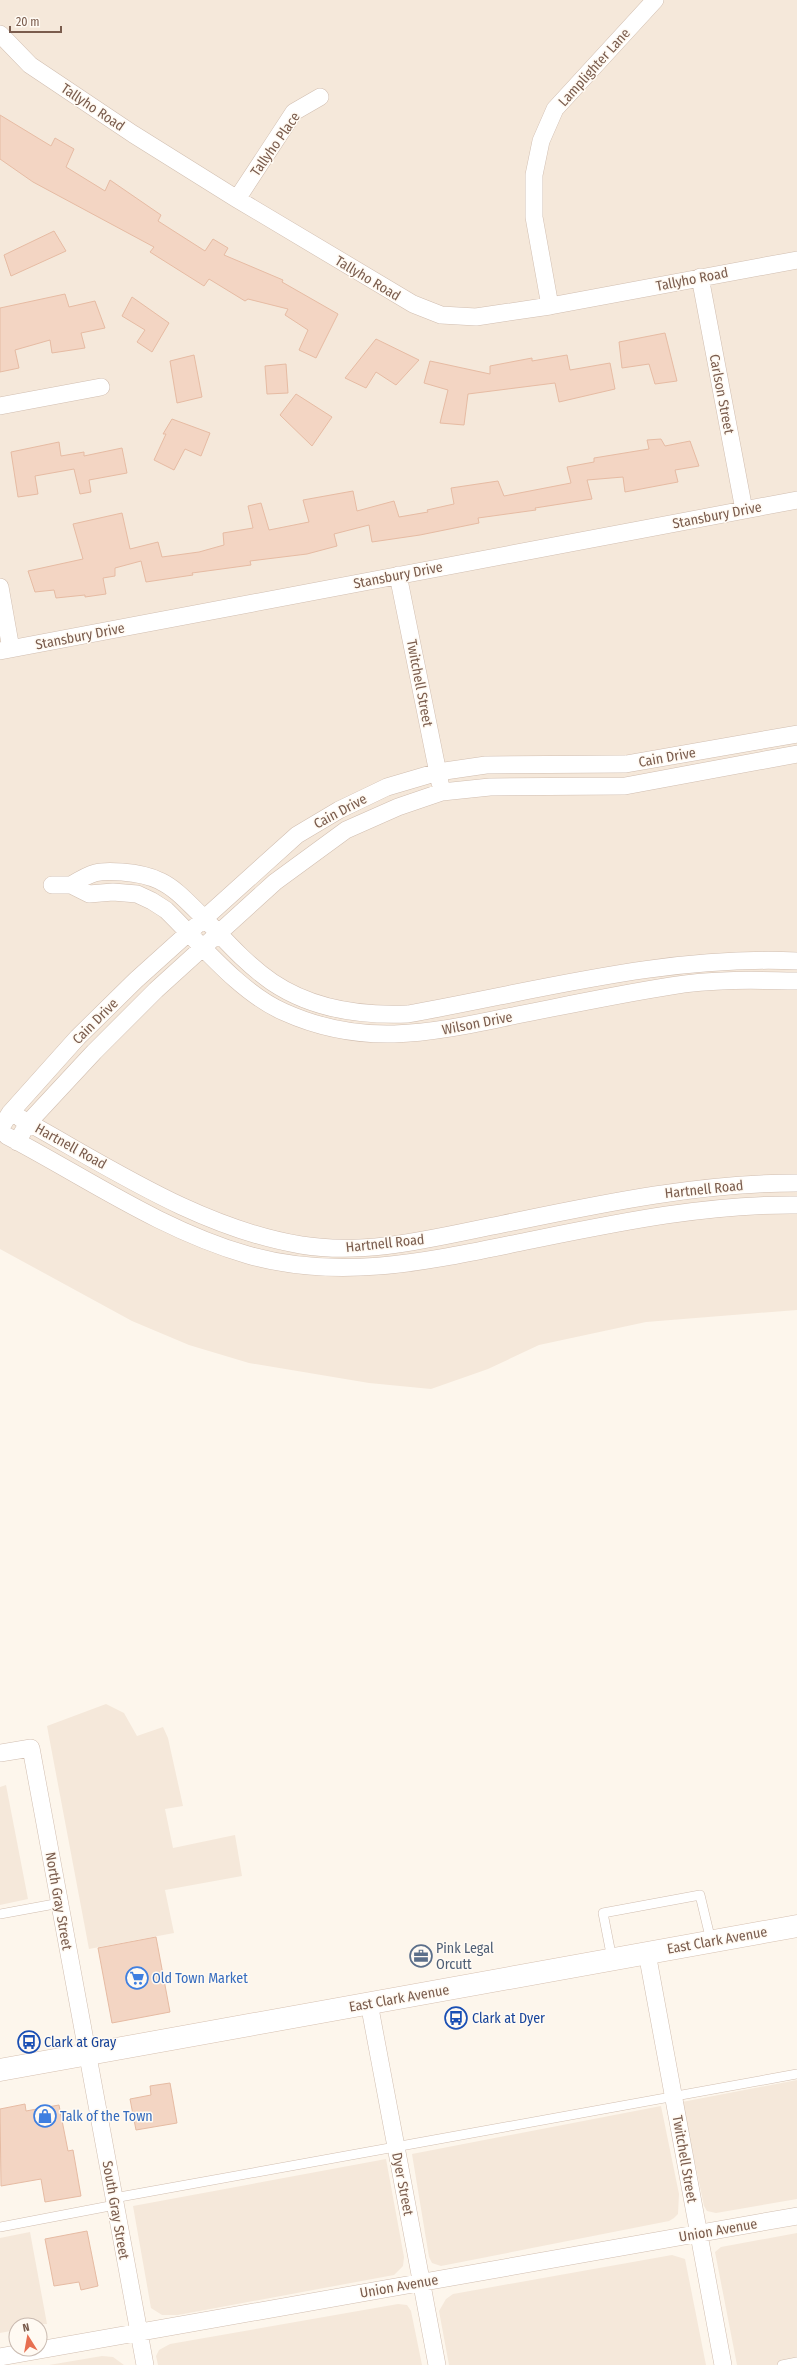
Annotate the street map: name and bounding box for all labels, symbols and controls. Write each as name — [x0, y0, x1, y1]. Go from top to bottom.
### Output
scale bar — [10, 8, 61, 34]
text: 20 m — [16, 15, 40, 29]
street label: Lamplighter Lane — [555, 25, 634, 110]
street label: Tallyho Road — [58, 80, 128, 135]
street label: Tallyho Place — [247, 109, 304, 180]
street label: Tallyho Road — [332, 252, 403, 305]
street label: Tallyho Road — [655, 264, 730, 295]
street label: Carlson Street — [705, 353, 738, 436]
street label: Stansbury Drive — [671, 499, 763, 532]
street label: Stansbury Drive — [352, 559, 444, 592]
street label: Stansbury Drive — [34, 620, 126, 653]
street label: Twitchell Street — [403, 638, 436, 729]
street label: Cain Drive — [637, 744, 697, 771]
street label: Cain Drive — [311, 790, 370, 832]
street label: Cain Drive — [69, 995, 122, 1048]
street label: Wilson Drive — [440, 1008, 514, 1039]
street label: Hartnell Road — [32, 1120, 109, 1173]
street label: Hartnell Road — [664, 1177, 744, 1202]
street label: Hartnell Road — [345, 1231, 425, 1256]
street label: North Gray Street — [42, 1851, 76, 1952]
street label: East Clark Avenue — [666, 1923, 768, 1958]
place label: Pink Legal Orcutt — [436, 1940, 494, 1973]
office icon: Pink Legal Orcutt — [408, 1943, 434, 1969]
supermarket icon: Old Town Market — [124, 1965, 150, 1991]
place label: Old Town Market — [152, 1970, 248, 1987]
street label: East Clark Avenue — [348, 1981, 450, 2016]
bus stop icon: Clark at Dyer — [443, 2005, 469, 2031]
place label: Clark at Dyer — [472, 2010, 545, 2027]
bus stop icon: Clark at Gray — [16, 2029, 42, 2055]
place label: Clark at Gray — [44, 2034, 117, 2051]
shop icon: Talk of the Town — [32, 2103, 58, 2129]
place label: Talk of the Town — [60, 2108, 153, 2125]
street label: Twitchell Street — [668, 2114, 701, 2205]
street label: Dyer Street — [388, 2151, 417, 2217]
street label: South Gray Street — [98, 2159, 133, 2261]
street label: Union Avenue — [678, 2215, 759, 2246]
street label: Union Avenue — [359, 2271, 440, 2302]
north arrow — [8, 2317, 48, 2357]
text: N — [22, 2321, 31, 2335]

